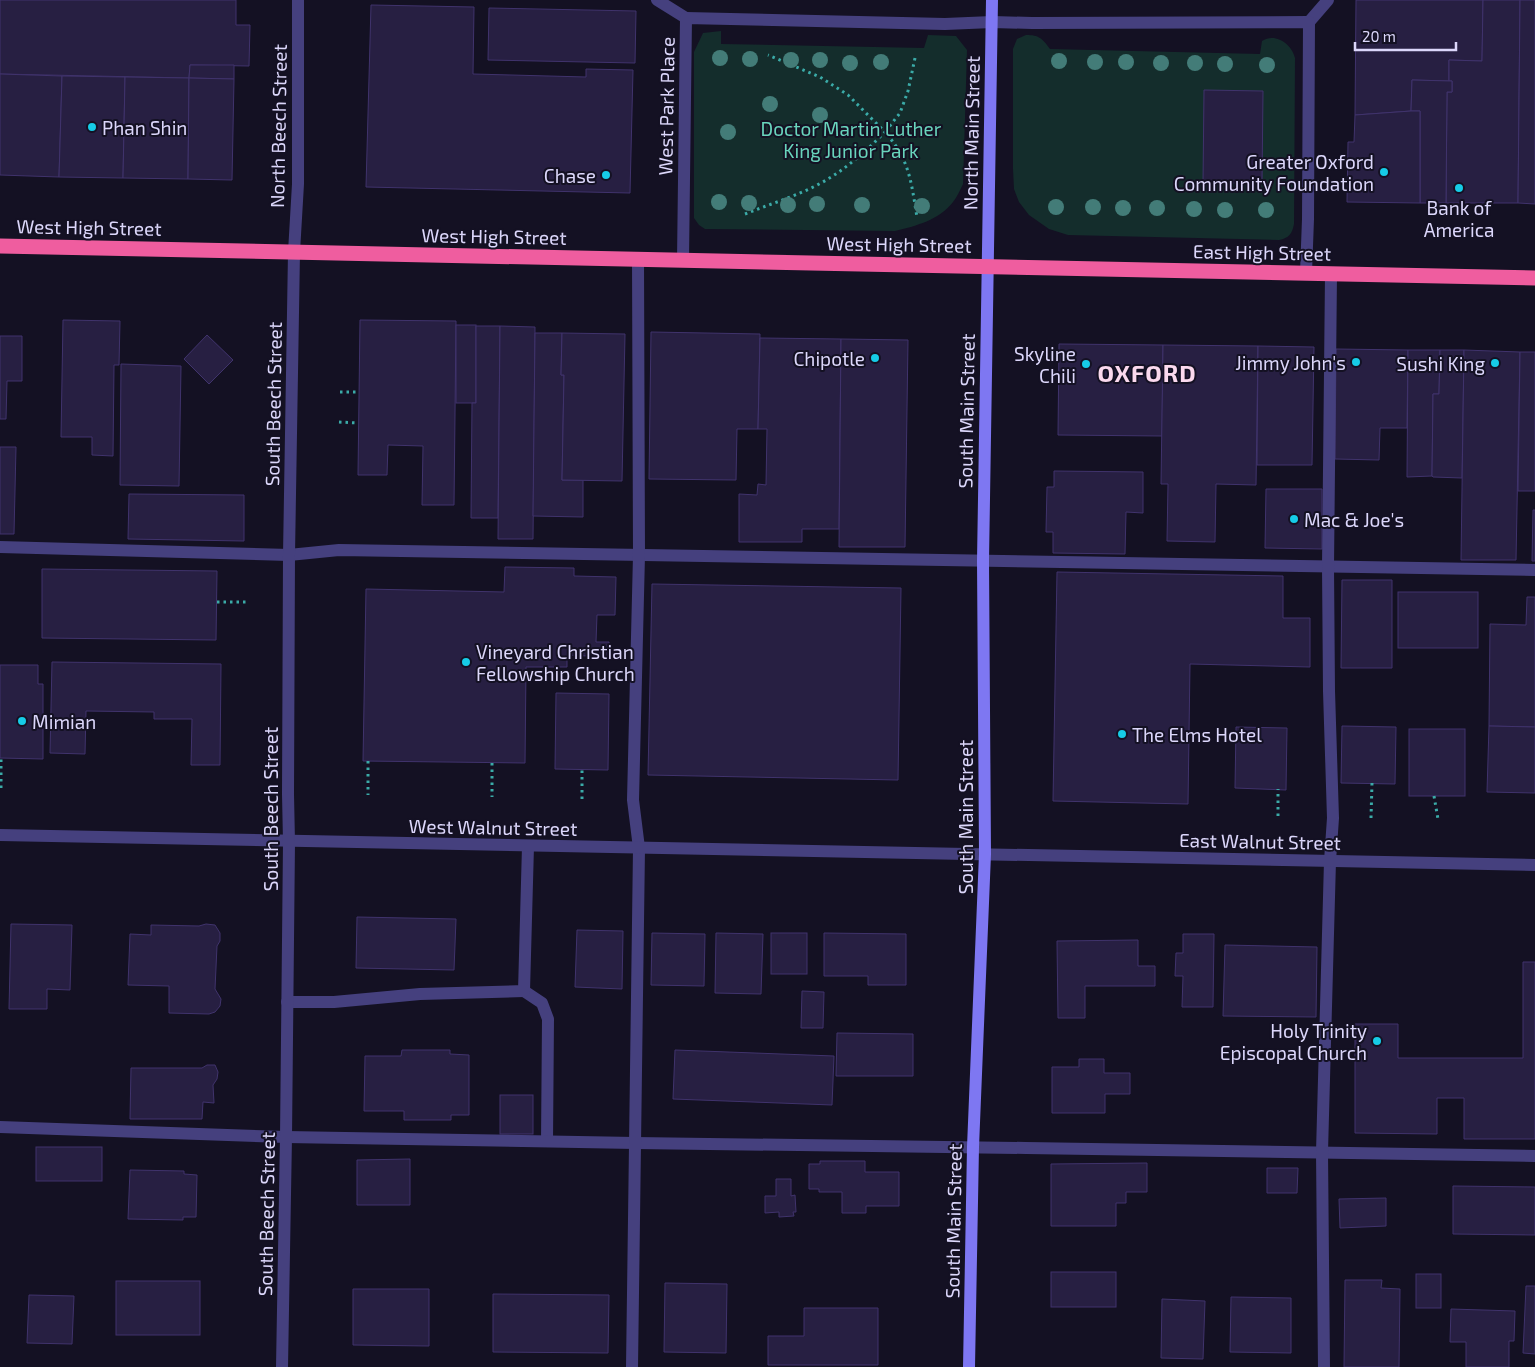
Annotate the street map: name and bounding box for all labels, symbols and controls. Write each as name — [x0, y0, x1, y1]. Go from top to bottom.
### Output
scale bar — [1355, 20, 1456, 52]
text: 20 m — [1362, 27, 1396, 45]
street label: West Park Place — [653, 37, 679, 175]
street label: North Beech Street — [265, 44, 291, 208]
street label: North Main Street — [958, 56, 984, 210]
place label: Phan Shin — [102, 116, 187, 139]
park label: Doctor Martin Luther King Junior Park — [761, 117, 942, 162]
marker: Phan Shin — [86, 121, 98, 133]
place label: Greater Oxford Community Foundation — [1174, 150, 1374, 195]
place label: Chase — [544, 164, 596, 187]
marker: Greater Oxford Community Foundation — [1378, 166, 1390, 178]
marker: Chase — [600, 169, 612, 181]
marker: Bank of America — [1453, 182, 1465, 194]
place label: Bank of America — [1424, 196, 1494, 241]
street label: West High Street — [16, 214, 162, 240]
street label: West High Street — [421, 223, 567, 249]
street label: West High Street — [826, 231, 972, 257]
street label: East High Street — [1193, 239, 1331, 265]
street label: South Beech Street — [260, 322, 286, 486]
street label: South Main Street — [953, 333, 979, 489]
place label: Skyline Chili — [1014, 342, 1076, 387]
place label: Chipotle — [794, 347, 865, 370]
place label: Jimmy John's — [1235, 351, 1346, 374]
marker: Chipotle — [869, 352, 881, 364]
place label: Sushi King — [1396, 352, 1485, 375]
marker: Jimmy John's — [1350, 356, 1362, 368]
marker: Sushi King — [1489, 357, 1501, 369]
marker: Skyline Chili — [1080, 358, 1092, 370]
district label: OXFORD — [1097, 358, 1197, 387]
place label: Mac & Joe's — [1304, 508, 1404, 531]
marker: Mac & Joe's — [1288, 513, 1300, 525]
place label: Vineyard Christian Fellowship Church — [476, 640, 635, 685]
marker: Vineyard Christian Fellowship Church — [460, 656, 472, 668]
place label: Mimian — [32, 710, 96, 733]
marker: Mimian — [16, 715, 28, 727]
place label: The Elms Hotel — [1132, 723, 1262, 746]
street label: South Beech Street — [259, 727, 282, 891]
marker: The Elms Hotel — [1116, 728, 1128, 740]
street label: South Main Street — [954, 740, 977, 894]
street label: West Walnut Street — [408, 814, 578, 840]
street label: East Walnut Street — [1179, 828, 1341, 854]
place label: Holy Trinity Episcopal Church — [1220, 1019, 1367, 1064]
marker: Holy Trinity Episcopal Church — [1371, 1035, 1383, 1047]
street label: South Beech Street — [253, 1132, 279, 1296]
street label: South Main Street — [940, 1143, 966, 1299]

